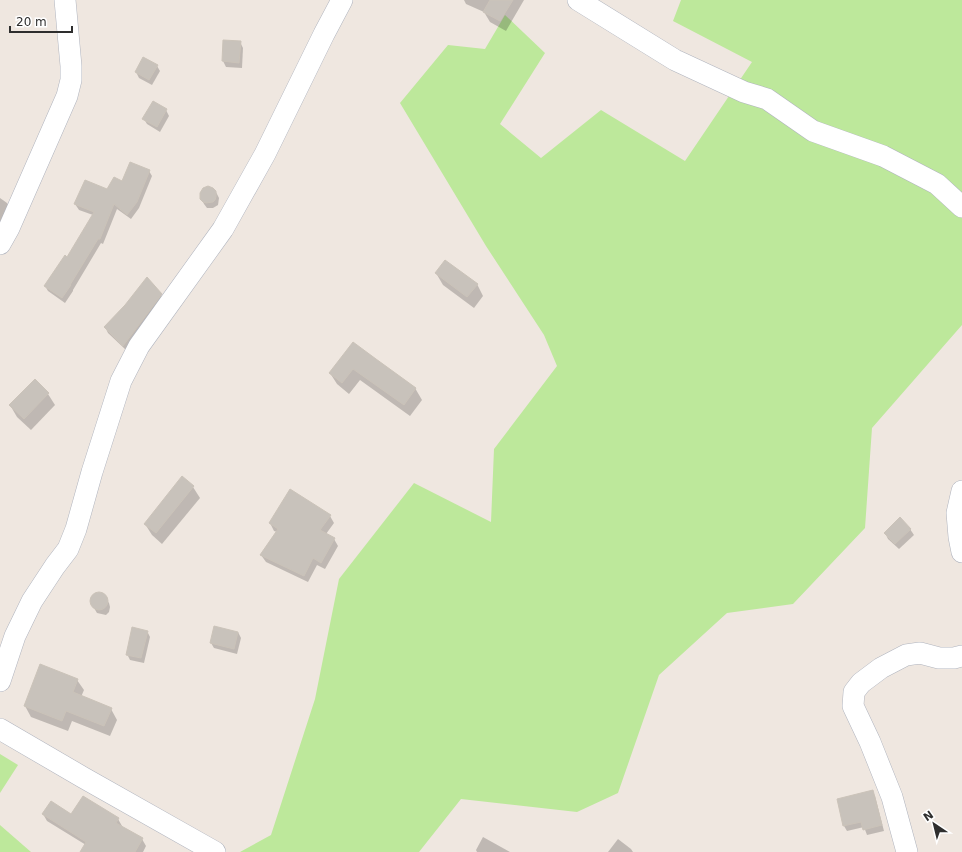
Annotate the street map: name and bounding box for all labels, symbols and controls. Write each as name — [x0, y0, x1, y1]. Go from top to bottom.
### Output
scale bar — [10, 8, 72, 34]
text: 20 m — [16, 15, 47, 29]
north arrow — [914, 804, 954, 844]
text: N — [921, 808, 936, 824]

